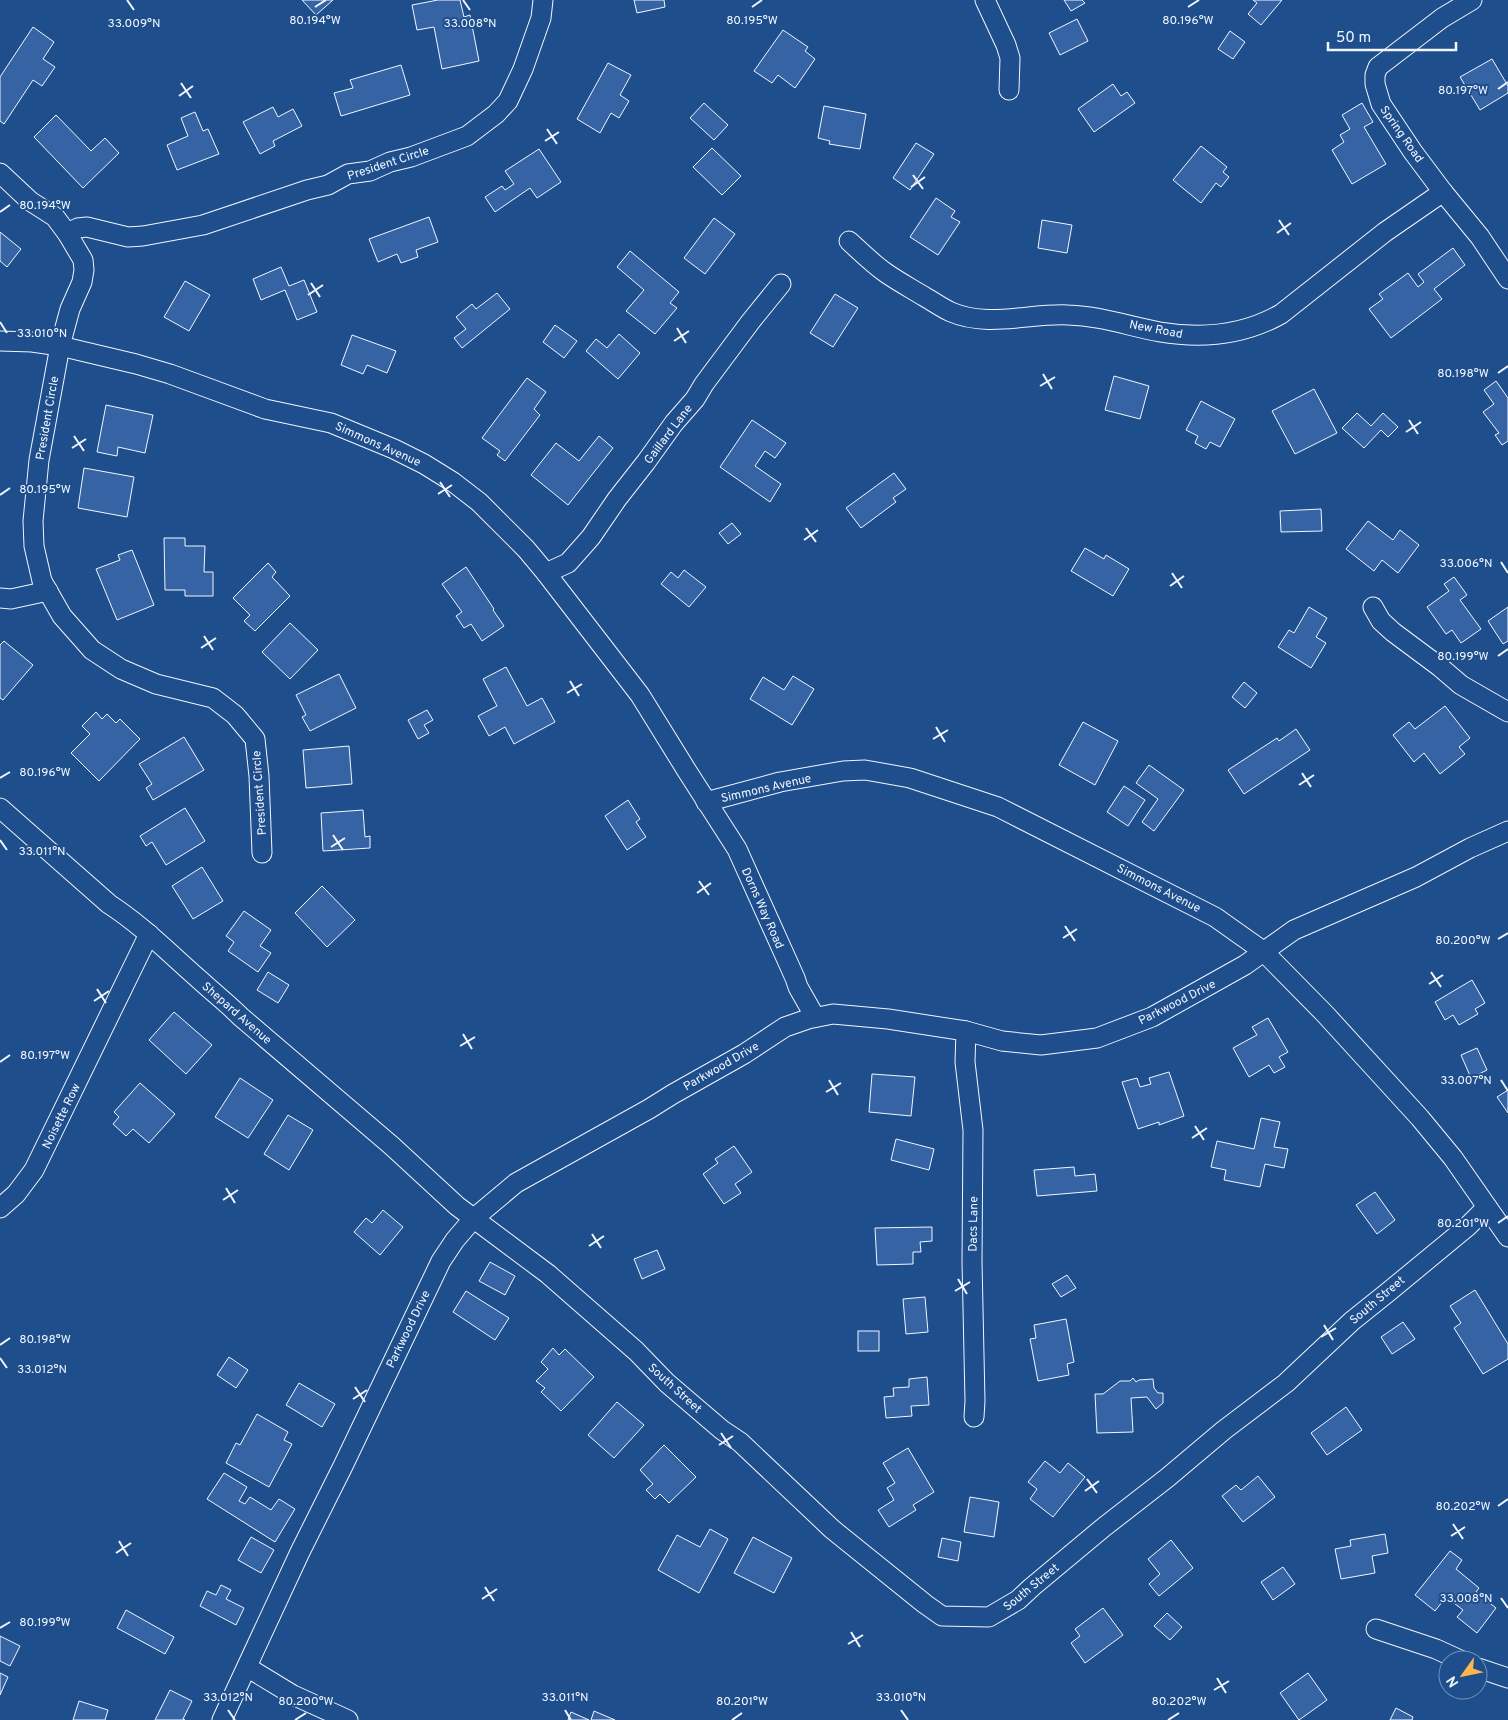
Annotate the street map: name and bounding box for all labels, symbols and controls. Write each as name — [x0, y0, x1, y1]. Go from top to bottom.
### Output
text: 80.194°W — [289, 13, 341, 29]
text: 80.195°W — [726, 13, 778, 29]
text: 80.196°W — [1162, 13, 1214, 29]
text: 33.009°N — [108, 16, 160, 32]
text: 33.008°N — [443, 16, 497, 32]
scale bar — [1328, 20, 1456, 52]
text: 50 m — [1336, 29, 1371, 48]
text: 80.197°W — [1438, 83, 1488, 99]
street label: Spring Road — [1376, 103, 1427, 166]
street label: President Circle — [345, 143, 431, 185]
text: 80.194°W — [19, 198, 71, 214]
street label: New Road — [1128, 317, 1184, 343]
text: 33.010°N — [17, 326, 67, 342]
text: 80.198°W — [1437, 366, 1489, 382]
street label: President Circle — [33, 375, 63, 461]
street label: Gaillard Lane — [641, 401, 697, 468]
street label: Simmons Avenue — [332, 419, 423, 471]
text: 80.195°W — [19, 482, 71, 498]
text: 33.006°N — [1440, 556, 1492, 572]
text: 80.199°W — [1437, 649, 1489, 665]
street label: President Circle — [249, 750, 271, 836]
text: 80.196°W — [19, 765, 71, 781]
street label: Simmons Avenue — [719, 771, 813, 807]
text: 33.011°N — [18, 844, 66, 860]
street label: Simmons Avenue — [1114, 861, 1203, 917]
street label: Dorns Way Road — [737, 865, 787, 952]
text: 80.200°W — [1435, 933, 1491, 949]
street label: Parkwood Drive — [1136, 977, 1219, 1029]
street label: Shepard Avenue — [198, 979, 275, 1049]
street label: Parkwood Drive — [681, 1039, 762, 1095]
text: 80.197°W — [20, 1048, 70, 1064]
text: 33.007°N — [1440, 1073, 1492, 1089]
street label: Noisette Row — [39, 1081, 85, 1152]
street label: Dacs Lane — [966, 1196, 982, 1252]
text: 80.201°W — [1437, 1216, 1489, 1232]
street label: South Street — [1347, 1273, 1409, 1329]
street label: Parkwood Drive — [383, 1288, 435, 1371]
text: 80.198°W — [19, 1332, 71, 1348]
street label: South Street — [644, 1360, 705, 1417]
text: 33.012°N — [17, 1362, 67, 1378]
text: 80.202°W — [1436, 1499, 1491, 1515]
street label: South Street — [1000, 1560, 1063, 1615]
text: 33.008°N — [1439, 1591, 1493, 1607]
text: 80.199°W — [19, 1615, 71, 1631]
north arrow — [1438, 1650, 1488, 1700]
text: N — [1443, 1672, 1463, 1690]
text: 33.012°N — [203, 1690, 253, 1706]
text: 33.011°N — [541, 1690, 589, 1706]
text: 33.010°N — [876, 1690, 926, 1706]
text: 80.200°W — [278, 1694, 334, 1710]
text: 80.201°W — [716, 1694, 768, 1710]
text: 80.202°W — [1152, 1694, 1207, 1710]

